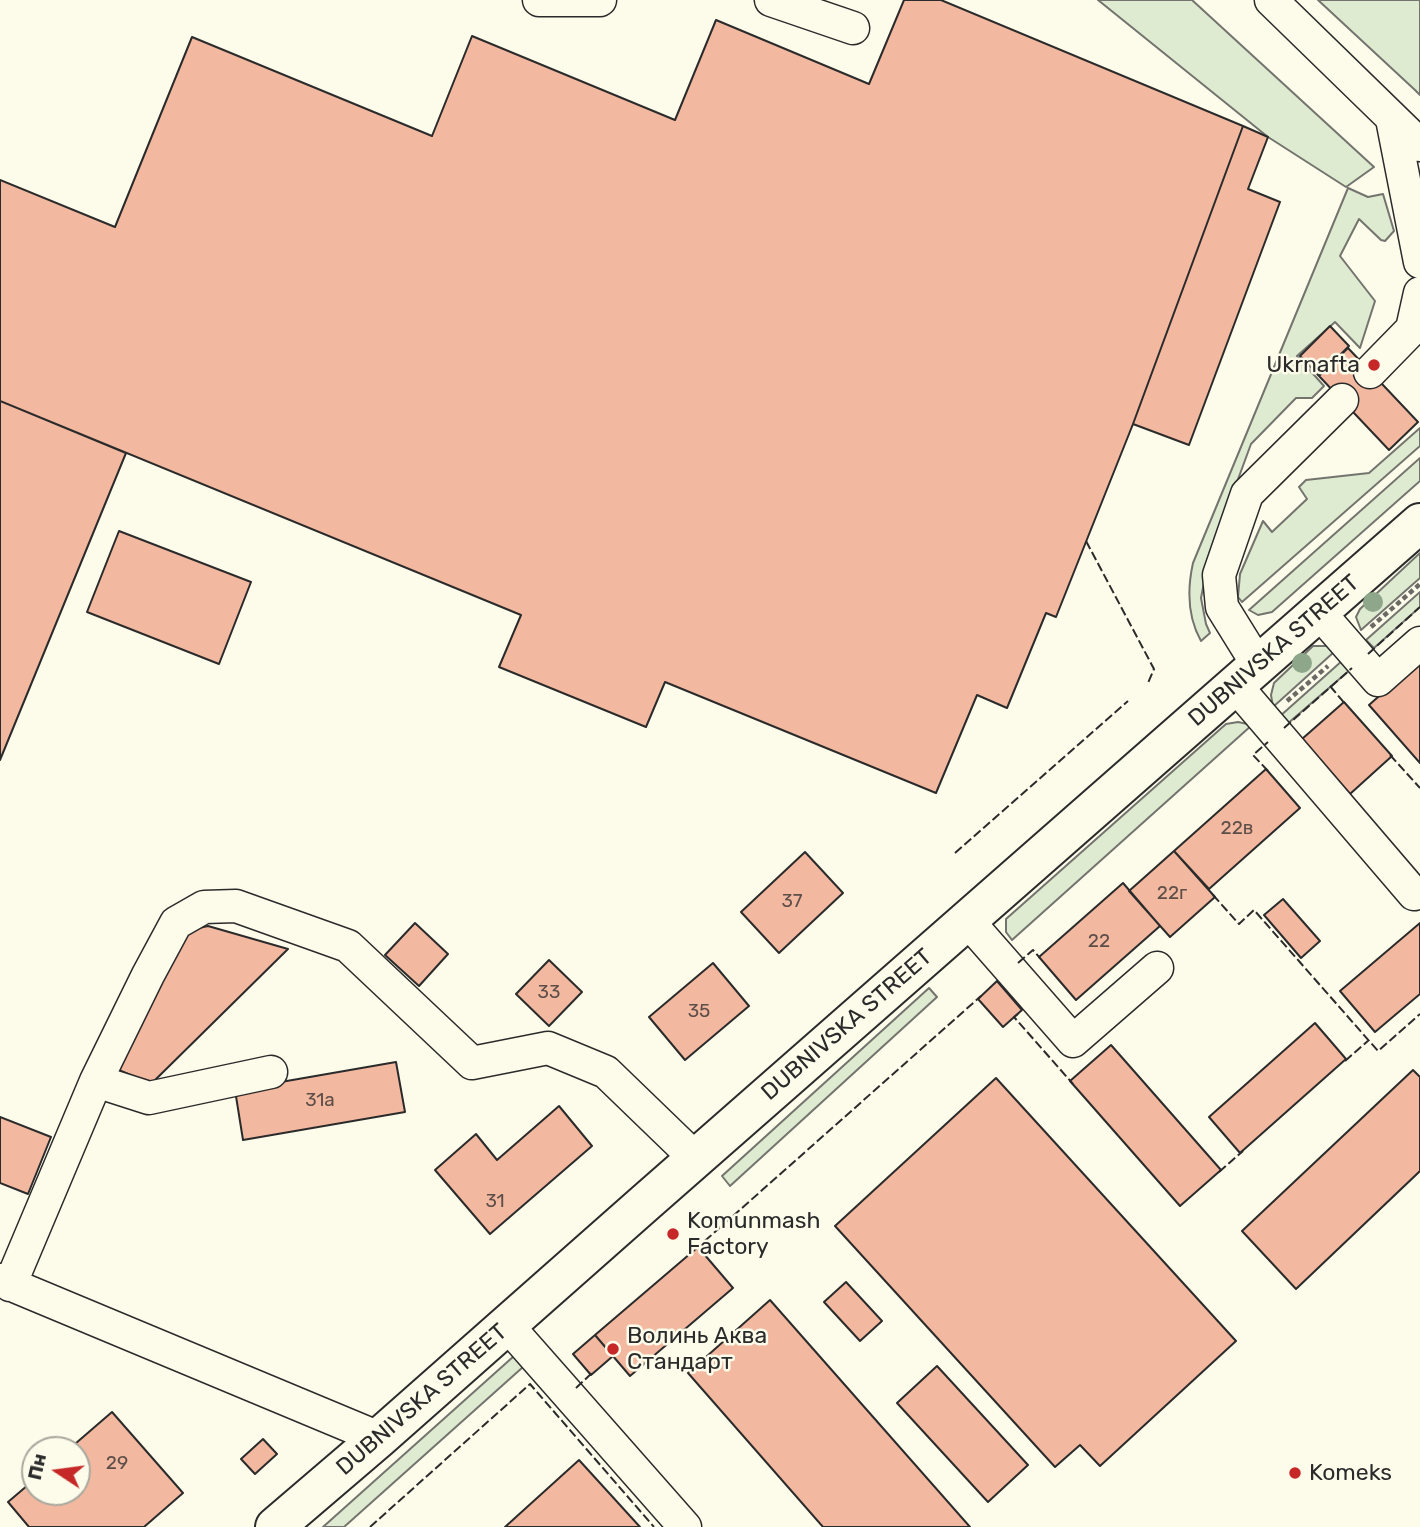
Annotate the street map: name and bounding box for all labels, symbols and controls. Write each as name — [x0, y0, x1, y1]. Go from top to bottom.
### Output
place label: Ukrnafta — [1266, 351, 1360, 379]
marker: Ukrnafta — [1366, 357, 1382, 373]
street label: DUBNIVSKA STREET — [1183, 569, 1365, 733]
house number: 22в — [1221, 818, 1253, 840]
house number: 22г — [1157, 883, 1187, 905]
house number: 37 — [781, 891, 803, 913]
house number: 22 — [1088, 931, 1110, 953]
street label: DUBNIVSKA STREET — [756, 943, 938, 1107]
house number: 33 — [538, 982, 560, 1004]
house number: 35 — [688, 1001, 710, 1023]
house number: 31а — [305, 1090, 335, 1112]
house number: 31 — [485, 1191, 505, 1213]
place label: Komunmash Factory — [687, 1207, 820, 1261]
marker: Komunmash Factory — [665, 1226, 681, 1242]
street label: DUBNIVSKA STREET — [331, 1318, 513, 1482]
place label: Волинь Аква Стандарт — [627, 1322, 767, 1376]
marker: Волинь Аква Стандарт — [605, 1341, 621, 1357]
north arrow — [21, 1436, 91, 1506]
text: Пн — [23, 1451, 51, 1482]
house number: 29 — [106, 1453, 128, 1475]
place label: Komeks — [1309, 1459, 1392, 1487]
marker: Komeks — [1287, 1465, 1303, 1481]

